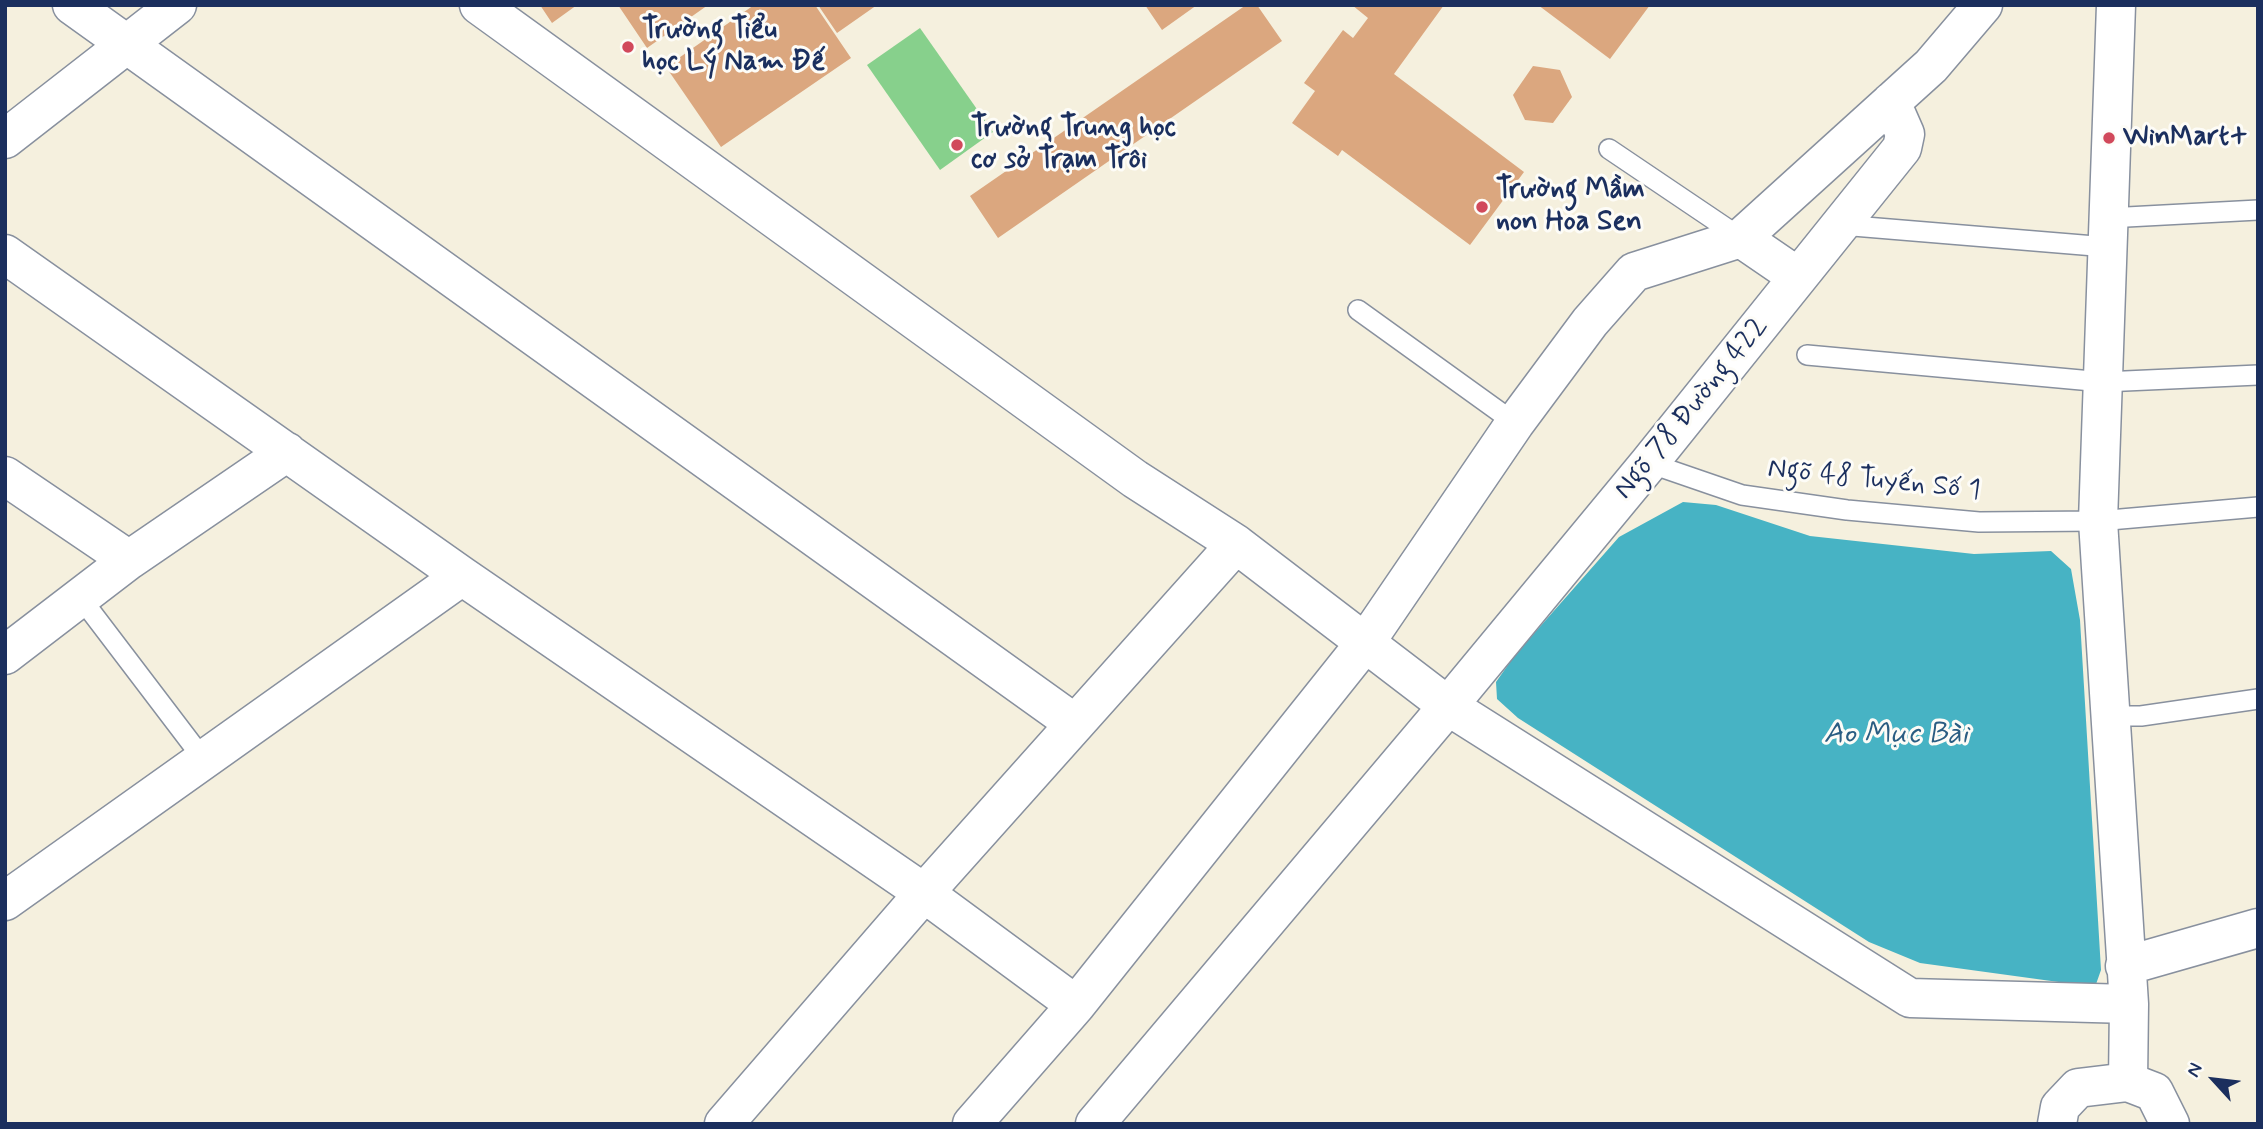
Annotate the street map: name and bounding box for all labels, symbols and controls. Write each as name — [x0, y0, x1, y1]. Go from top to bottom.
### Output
place label: Trường Tiểu học Lý Nam Đế — [642, 14, 825, 80]
marker: Trường Tiểu học Lý Nam Đế — [620, 39, 636, 55]
place label: Trường Trung học cơ sở Trạm Trôi — [971, 112, 1176, 178]
place label: WinMart+ — [2123, 121, 2248, 155]
marker: WinMart+ — [2101, 130, 2117, 146]
marker: Trường Trung học cơ sở Trạm Trôi — [949, 137, 965, 153]
place label: Trường Mầm non Hoa Sen — [1496, 174, 1645, 240]
marker: Trường Mầm non Hoa Sen — [1474, 199, 1490, 215]
street label: Ngõ 78 Đường 422 — [1608, 311, 1776, 507]
street label: Ngõ 48 Tuyến Số 1 — [1766, 453, 1982, 509]
water label: Ao Mục Bài — [1824, 718, 1968, 754]
north arrow — [2179, 1045, 2249, 1115]
text: N — [2181, 1059, 2209, 1082]

